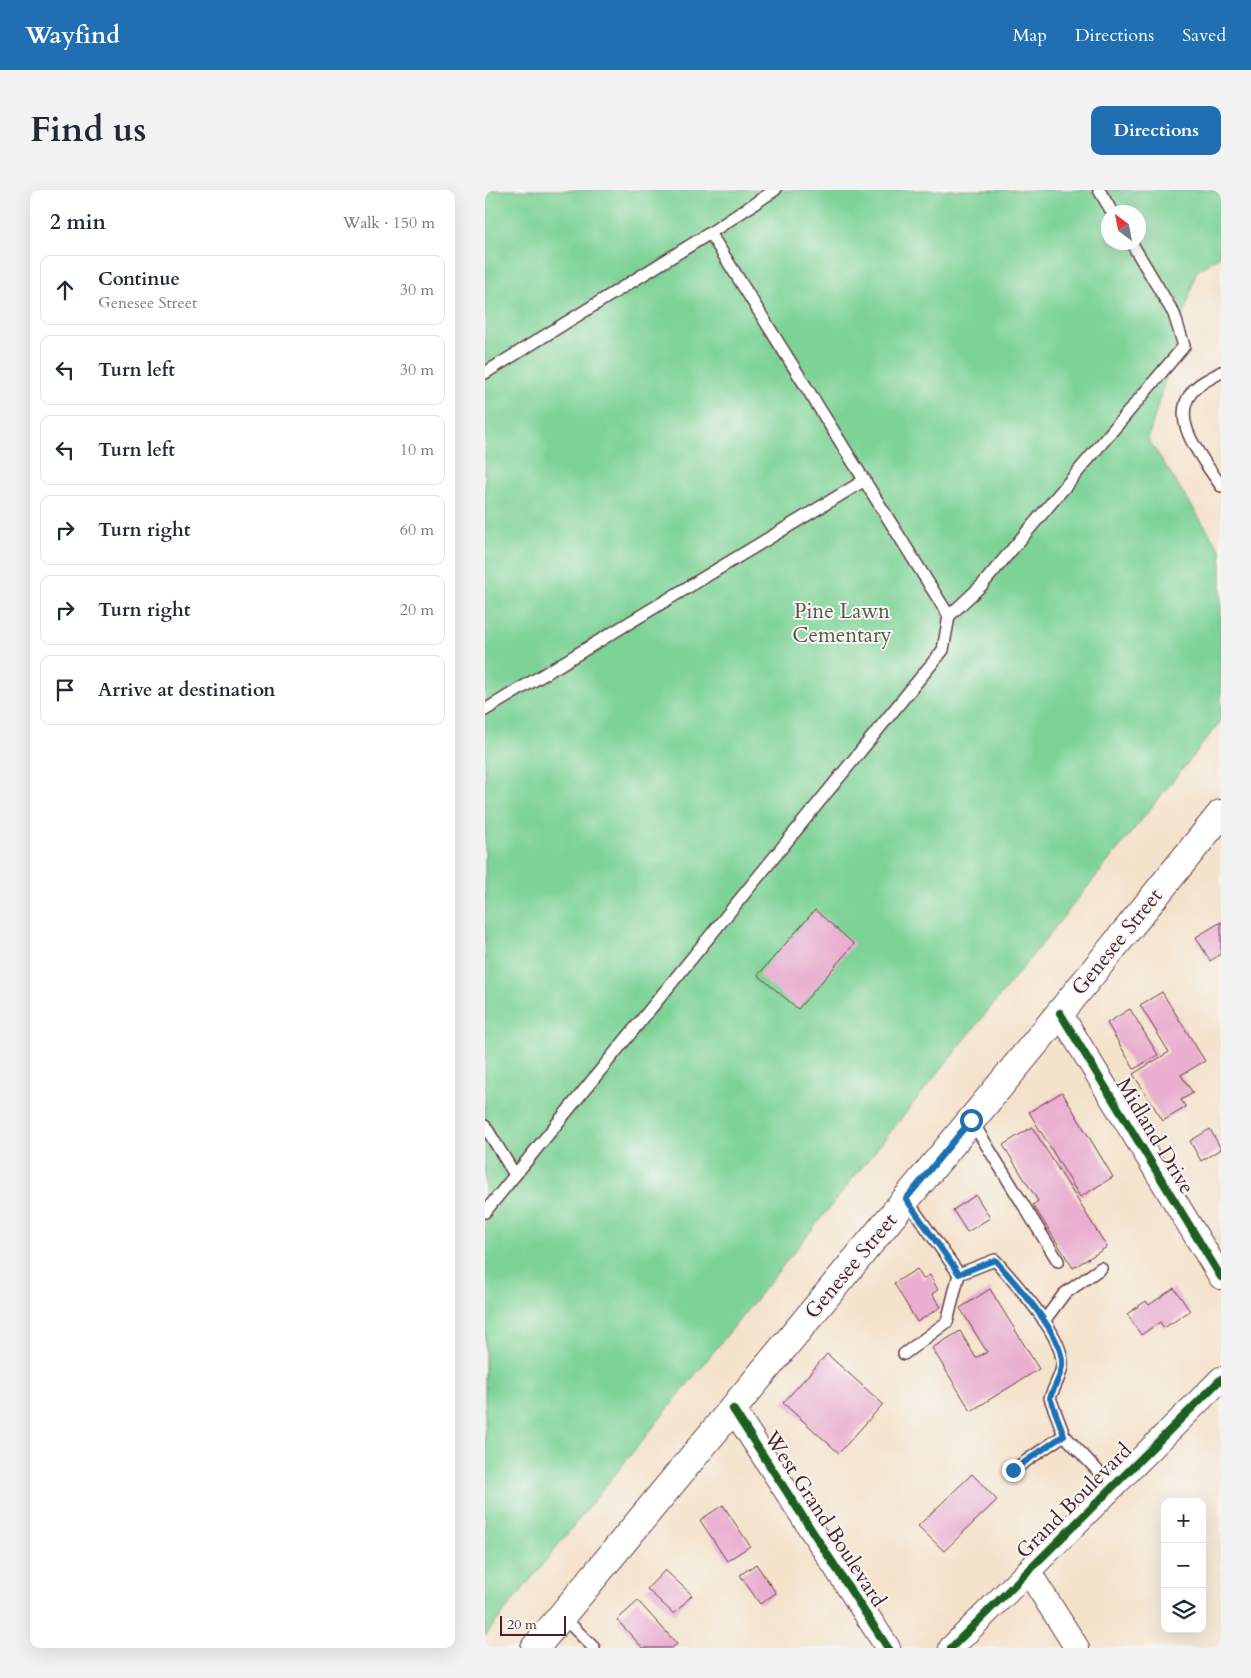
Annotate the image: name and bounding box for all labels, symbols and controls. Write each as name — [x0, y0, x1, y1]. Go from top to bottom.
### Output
text: Wayfind — [25, 19, 120, 52]
text: Map — [1013, 23, 1047, 48]
text: Directions — [1075, 23, 1154, 48]
text: Saved — [1182, 23, 1226, 48]
text: Find us — [30, 106, 146, 154]
button: Directions — [1091, 106, 1221, 155]
north arrow — [1101, 205, 1146, 250]
text: 2 min — [50, 208, 106, 237]
text: Walk · 150 m — [343, 212, 435, 234]
text: Continue — [98, 266, 180, 292]
icon: ahead — [51, 276, 79, 304]
text: 30 m — [400, 279, 434, 301]
text: Genesee Street — [98, 292, 197, 314]
icon: left — [51, 356, 79, 384]
text: Turn left — [98, 357, 175, 383]
text: 30 m — [400, 359, 434, 381]
icon: left — [51, 436, 79, 464]
text: Turn left — [98, 437, 175, 463]
text: 10 m — [400, 439, 434, 461]
icon: right — [51, 516, 79, 544]
text: Turn right — [98, 517, 190, 543]
text: 60 m — [400, 519, 434, 541]
icon: right — [51, 596, 79, 624]
text: Turn right — [98, 597, 190, 623]
park label: Pine Lawn Cementary — [792, 597, 892, 650]
text: 20 m — [400, 599, 434, 621]
icon: arrive — [51, 676, 79, 704]
text: Arrive at destination — [98, 677, 275, 703]
street label: Genesee Street — [1065, 882, 1169, 1002]
street label: Midland Drive — [1109, 1072, 1201, 1200]
route start — [960, 1109, 983, 1132]
street label: Genesee Street — [798, 1207, 904, 1325]
street label: West Grand Boulevard — [757, 1424, 893, 1613]
street label: Grand Boulevard — [1010, 1437, 1138, 1565]
route end — [1002, 1459, 1025, 1482]
map controls — [1161, 1498, 1206, 1633]
button: + — [1161, 1498, 1206, 1543]
button: − — [1161, 1543, 1206, 1588]
button: layers — [1161, 1588, 1206, 1633]
scale bar — [500, 1613, 566, 1636]
text: 20 m — [507, 1615, 537, 1634]

